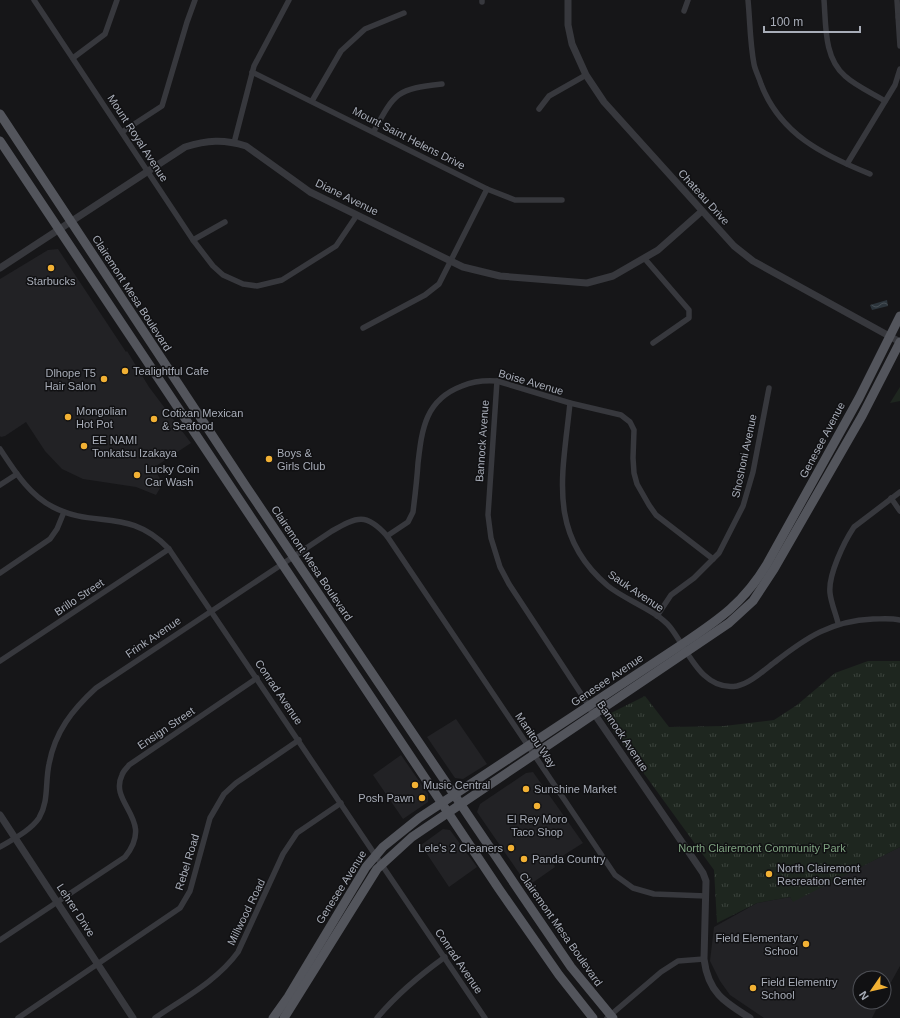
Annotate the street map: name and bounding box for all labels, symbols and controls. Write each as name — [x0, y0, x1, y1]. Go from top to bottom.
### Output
scale bar — [764, 8, 860, 34]
text: 100 m — [770, 15, 803, 29]
street label: Mount Royal Avenue — [105, 92, 171, 184]
street label: Mount Saint Helens Drive — [351, 104, 467, 172]
street label: Chateau Drive — [676, 167, 732, 227]
street label: Diane Avenue — [314, 177, 380, 217]
street label: Clairemont Mesa Boulevard — [90, 233, 174, 353]
marker: Starbucks — [46, 263, 56, 273]
place label: Starbucks — [27, 275, 76, 287]
place label: Tealightful Cafe — [133, 365, 209, 377]
marker: Tealightful Cafe — [120, 366, 130, 376]
place label: Dlhope T5 Hair Salon — [45, 367, 96, 392]
street label: Boise Avenue — [497, 367, 565, 397]
marker: Dlhope T5 Hair Salon — [99, 374, 109, 384]
street label: Bannock Avenue — [473, 399, 491, 483]
street label: Genesee Avenue — [797, 400, 847, 480]
place label: Mongolian Hot Pot — [76, 405, 127, 430]
place label: Cotixan Mexican & Seafood — [162, 407, 243, 432]
marker: Mongolian Hot Pot — [63, 412, 73, 422]
street label: Shoshoni Avenue — [729, 413, 759, 499]
marker: Cotixan Mexican & Seafood — [149, 414, 159, 424]
place label: EE NAMI Tonkatsu Izakaya — [92, 434, 178, 459]
marker: EE NAMI Tonkatsu Izakaya — [79, 441, 89, 451]
place label: Boys & Girls Club — [277, 447, 325, 472]
marker: Boys & Girls Club — [264, 454, 274, 464]
place label: Lucky Coin Car Wash — [145, 463, 199, 488]
marker: Lucky Coin Car Wash — [132, 470, 142, 480]
street label: Clairemont Mesa Boulevard — [269, 503, 355, 623]
street label: Sauk Avenue — [606, 568, 666, 614]
street label: Brillo Street — [52, 576, 106, 618]
street label: Frink Avenue — [123, 614, 183, 660]
street label: Genesee Avenue — [569, 651, 645, 709]
street label: Conrad Avenue — [253, 657, 305, 727]
street label: Bannock Avenue — [595, 698, 651, 774]
street label: Ensign Street — [135, 705, 197, 751]
street label: Manitou Way — [513, 710, 559, 770]
place label: Music Central — [423, 779, 490, 791]
marker: Music Central — [410, 780, 420, 790]
place label: Sunshine Market — [534, 783, 617, 795]
marker: Sunshine Market — [521, 784, 531, 794]
place label: Posh Pawn — [358, 792, 414, 804]
marker: Posh Pawn — [417, 793, 427, 803]
marker: El Rey Moro Taco Shop — [532, 801, 542, 811]
place label: El Rey Moro Taco Shop — [507, 813, 567, 838]
street label: Rebel Road — [173, 832, 201, 892]
place label: Lele's 2 Cleaners — [418, 842, 503, 854]
park label: North Clairemont Community Park — [678, 842, 846, 854]
marker: Lele's 2 Cleaners — [506, 843, 516, 853]
street label: Genesee Avenue — [314, 848, 368, 926]
place label: Panda Country — [532, 853, 606, 865]
marker: Panda Country — [519, 854, 529, 864]
place label: North Clairemont Recreation Center — [777, 862, 867, 887]
marker: North Clairemont Recreation Center — [764, 869, 774, 879]
street label: Clairemont Mesa Boulevard — [517, 870, 605, 988]
street label: Millwood Road — [225, 877, 267, 947]
street label: Lehrer Drive — [54, 881, 98, 939]
street label: Conrad Avenue — [433, 926, 485, 996]
place label: Field Elementary School — [715, 932, 798, 957]
marker: Field Elementary School — [801, 939, 811, 949]
north arrow — [852, 970, 892, 1010]
place label: Field Elementry School — [761, 976, 838, 1001]
marker: Field Elementry School — [748, 983, 758, 993]
text: N — [856, 989, 871, 1002]

